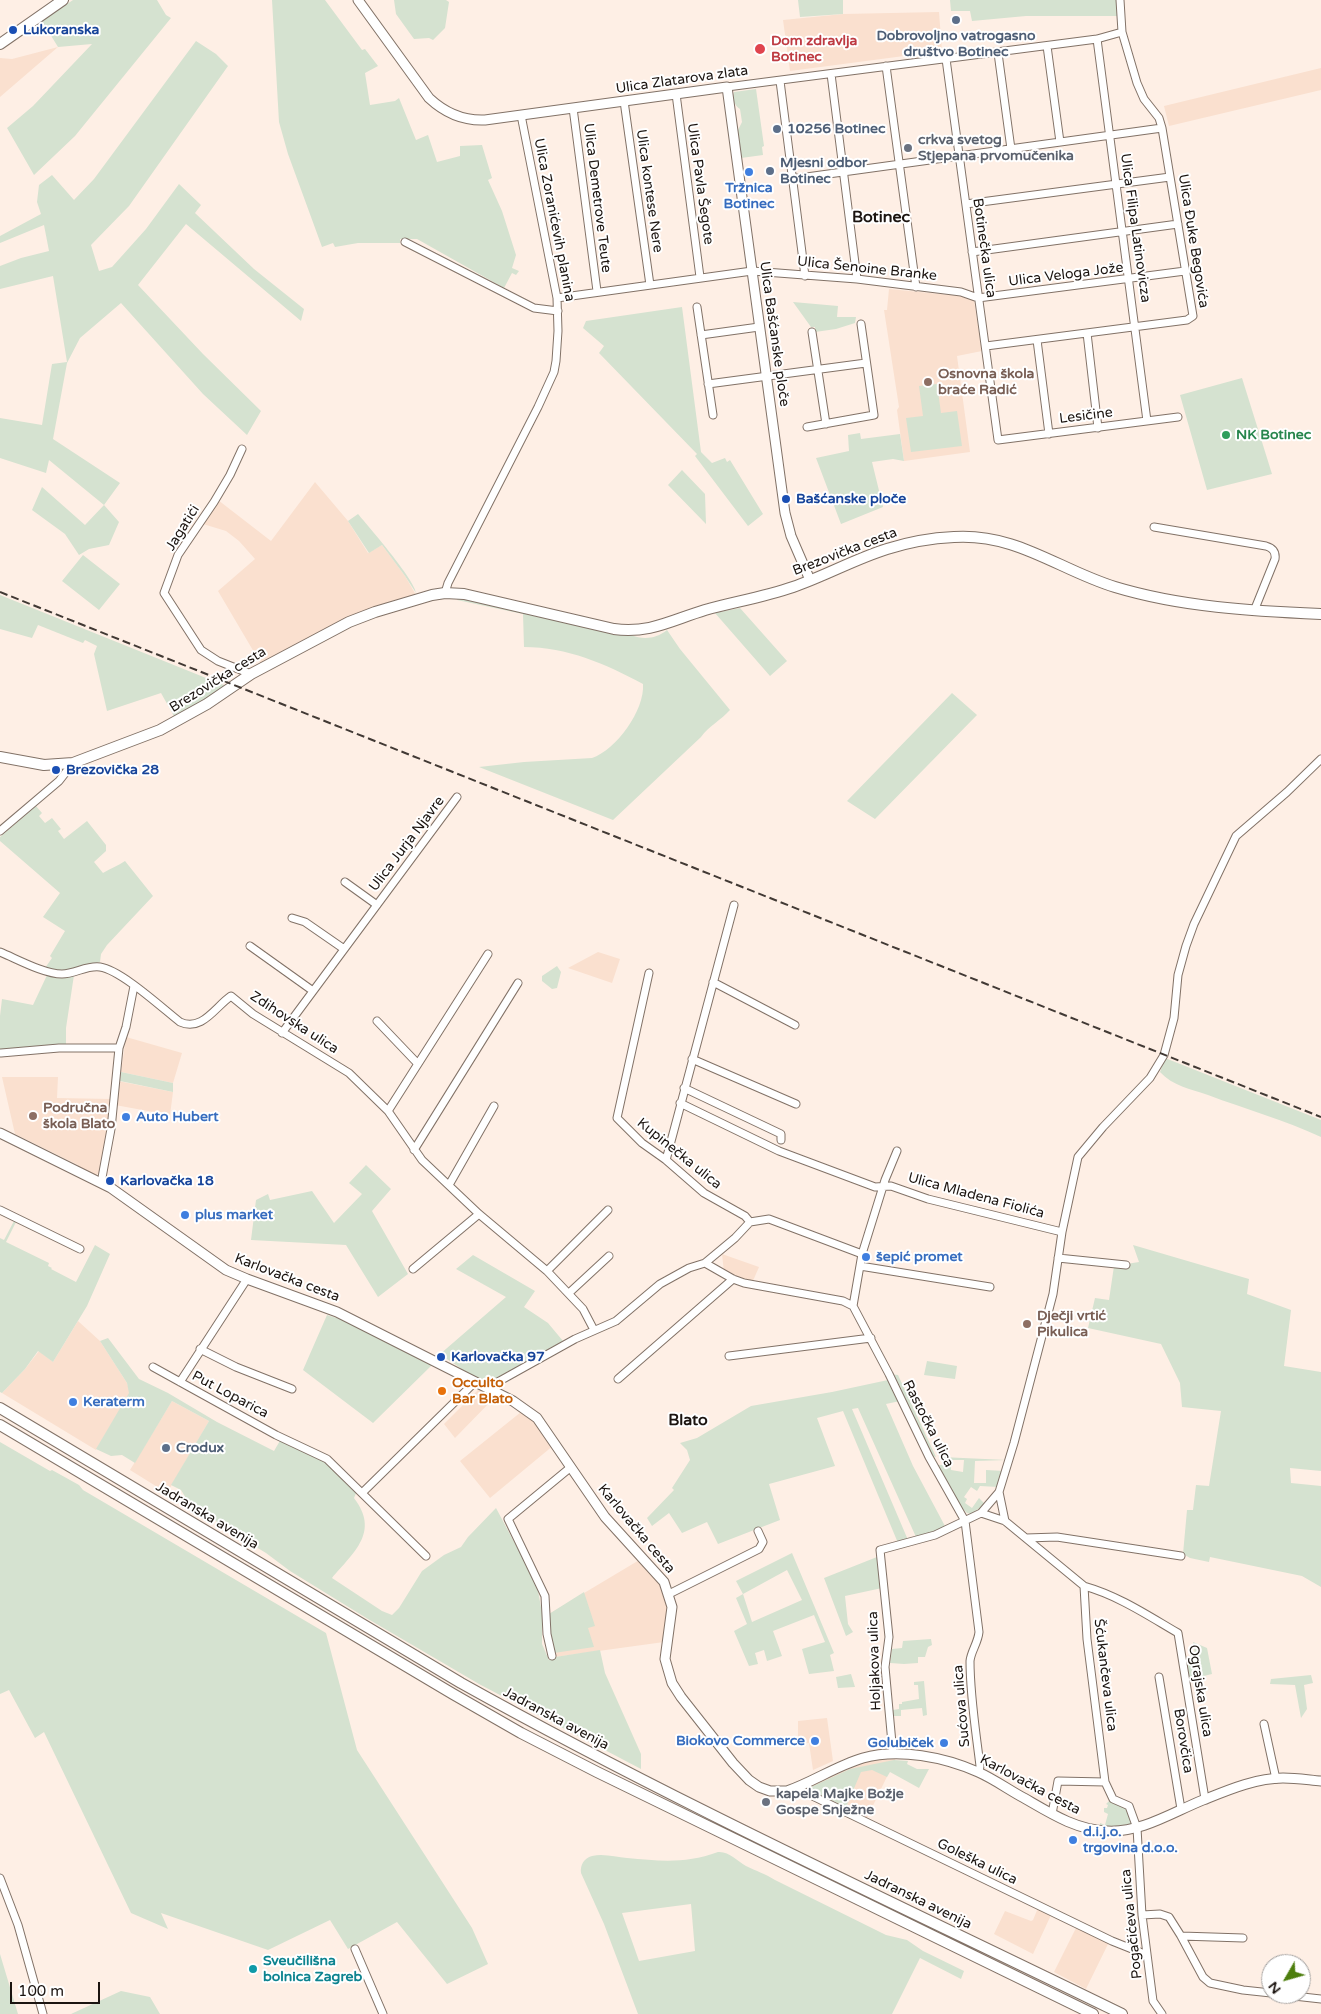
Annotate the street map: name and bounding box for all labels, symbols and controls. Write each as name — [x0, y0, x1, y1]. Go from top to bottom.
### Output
marker: Dobrovoljno vatrogasno društvo Botinec — [950, 14, 962, 26]
place label: Lukoranska — [23, 22, 99, 38]
marker: Lukoranska — [7, 24, 19, 36]
place label: Dobrovoljno vatrogasno društvo Botinec — [876, 28, 1036, 60]
place label: Dom zdravlja Botinec — [771, 33, 857, 65]
marker: Dom zdravlja Botinec — [753, 42, 767, 56]
street label: Ulica Zlatarova zlata — [615, 62, 749, 98]
place label: 10256 Botinec — [787, 121, 885, 137]
street label: Ulica Demetrove Teute — [579, 122, 615, 274]
street label: Ulica Pavla Šegote — [683, 122, 717, 246]
marker: 10256 Botinec — [771, 123, 783, 135]
street label: Ulica kontese Nere — [632, 128, 666, 254]
place label: crkva svetog Stjepana prvomučenika — [918, 132, 1074, 164]
street label: Ulica Zoranićevih planina — [530, 137, 578, 303]
marker: crkva svetog Stjepana prvomučenika — [902, 142, 914, 154]
street label: Ulica Filipa Latinovicza — [1116, 152, 1154, 304]
place label: Mjesni odbor Botinec — [780, 155, 867, 188]
marker: Mjesni odbor Botinec — [764, 165, 776, 177]
marker: Tržnica Botinec — [743, 166, 755, 178]
street label: Ulica Đuke Begovića — [1174, 173, 1212, 309]
place label: Tržnica Botinec — [724, 180, 774, 212]
street label: Botinečka ulica — [969, 197, 999, 299]
district label: Botinec — [852, 208, 910, 228]
street label: Ulica Šenoine Branke — [796, 253, 938, 285]
street label: Ulica Bašćanske ploče — [755, 260, 793, 408]
street label: Ulica Veloga Jože — [1008, 260, 1124, 290]
place label: Osnovna škola braće Radić — [938, 366, 1034, 398]
marker: Osnovna škola braće Radić — [922, 376, 934, 388]
street label: Lesičine — [1058, 404, 1114, 428]
place label: NK Botinec — [1236, 427, 1311, 443]
marker: NK Botinec — [1220, 429, 1232, 441]
place label: Bašćanske ploče — [796, 491, 906, 507]
marker: Bašćanske ploče — [780, 493, 792, 505]
street label: Jagatići — [162, 502, 204, 554]
street label: Brezovička cesta — [790, 524, 900, 580]
street label: Brezovička cesta — [167, 644, 269, 716]
place label: Brezovička 28 — [66, 762, 159, 778]
marker: Brezovička 28 — [50, 764, 62, 776]
street label: Ulica Jurja Njavre — [366, 793, 448, 895]
street label: Zdihovska ulica — [247, 988, 341, 1058]
place label: Područna škola Blato — [43, 1100, 115, 1132]
place label: Auto Hubert — [136, 1109, 219, 1125]
marker: Područna škola Blato — [27, 1110, 39, 1122]
marker: Auto Hubert — [120, 1111, 132, 1123]
street label: Kupinečka ulica — [633, 1115, 725, 1193]
street label: Ulica Mladena Fiolića — [906, 1170, 1046, 1222]
place label: Karlovačka 18 — [120, 1173, 214, 1189]
marker: Karlovačka 18 — [104, 1175, 116, 1187]
place label: plus market — [195, 1207, 273, 1223]
marker: plus market — [179, 1209, 191, 1221]
place label: šepić promet — [876, 1249, 963, 1265]
street label: Karlovačka cesta — [232, 1250, 342, 1306]
marker: šepić promet — [860, 1251, 872, 1263]
place label: Dječji vrtić Pikulica — [1037, 1308, 1106, 1340]
marker: Dječji vrtić Pikulica — [1021, 1318, 1033, 1330]
place label: Karlovačka 97 — [451, 1349, 545, 1365]
marker: Karlovačka 97 — [435, 1351, 447, 1363]
street label: Put Loparica — [189, 1368, 271, 1422]
place label: Occulto Bar Blato — [452, 1375, 513, 1408]
street label: Rastočka ulica — [899, 1378, 957, 1470]
marker: Occulto Bar Blato — [436, 1385, 448, 1397]
place label: Keraterm — [83, 1394, 145, 1410]
marker: Keraterm — [67, 1396, 79, 1408]
district label: Blato — [668, 1411, 708, 1431]
place label: Crodux — [176, 1440, 224, 1456]
marker: Crodux — [160, 1442, 172, 1454]
street label: Jadranska avenija — [152, 1479, 262, 1553]
street label: Karlovačka cesta — [594, 1481, 678, 1577]
street label: Holjakova ulica — [865, 1611, 885, 1711]
street label: Šćukančeva ulica — [1090, 1618, 1120, 1732]
street label: Ograjska ulica — [1184, 1644, 1216, 1738]
street label: Sućova ulica — [950, 1664, 974, 1748]
street label: Jadranska avenija — [500, 1684, 612, 1754]
street label: Borovčica — [1170, 1707, 1196, 1775]
place label: Biokovo Commerce — [676, 1733, 805, 1749]
marker: Biokovo Commerce — [809, 1735, 821, 1747]
place label: Golubiček — [868, 1735, 934, 1751]
marker: Golubiček — [938, 1737, 950, 1749]
street label: Karlovačka cesta — [977, 1751, 1083, 1819]
place label: kapela Majke Božje Gospe Snježne — [776, 1786, 904, 1818]
marker: kapela Majke Božje Gospe Snježne — [760, 1796, 772, 1808]
place label: d.i.j.o. trgovina d.o.o. — [1083, 1824, 1178, 1856]
marker: d.i.j.o. trgovina d.o.o. — [1067, 1834, 1079, 1846]
street label: Goleška ulica — [934, 1835, 1020, 1889]
street label: Jadranska avenija — [862, 1867, 974, 1933]
street label: Pogačićeva ulica — [1118, 1868, 1146, 1980]
place label: Sveučilišna bolnica Zagreb — [263, 1953, 362, 1985]
north arrow — [1261, 1954, 1311, 2004]
marker: Sveučilišna bolnica Zagreb — [247, 1963, 259, 1975]
scale bar — [12, 1972, 102, 2004]
text: N — [1264, 1978, 1285, 1998]
text: 100 m — [18, 1982, 64, 2000]

